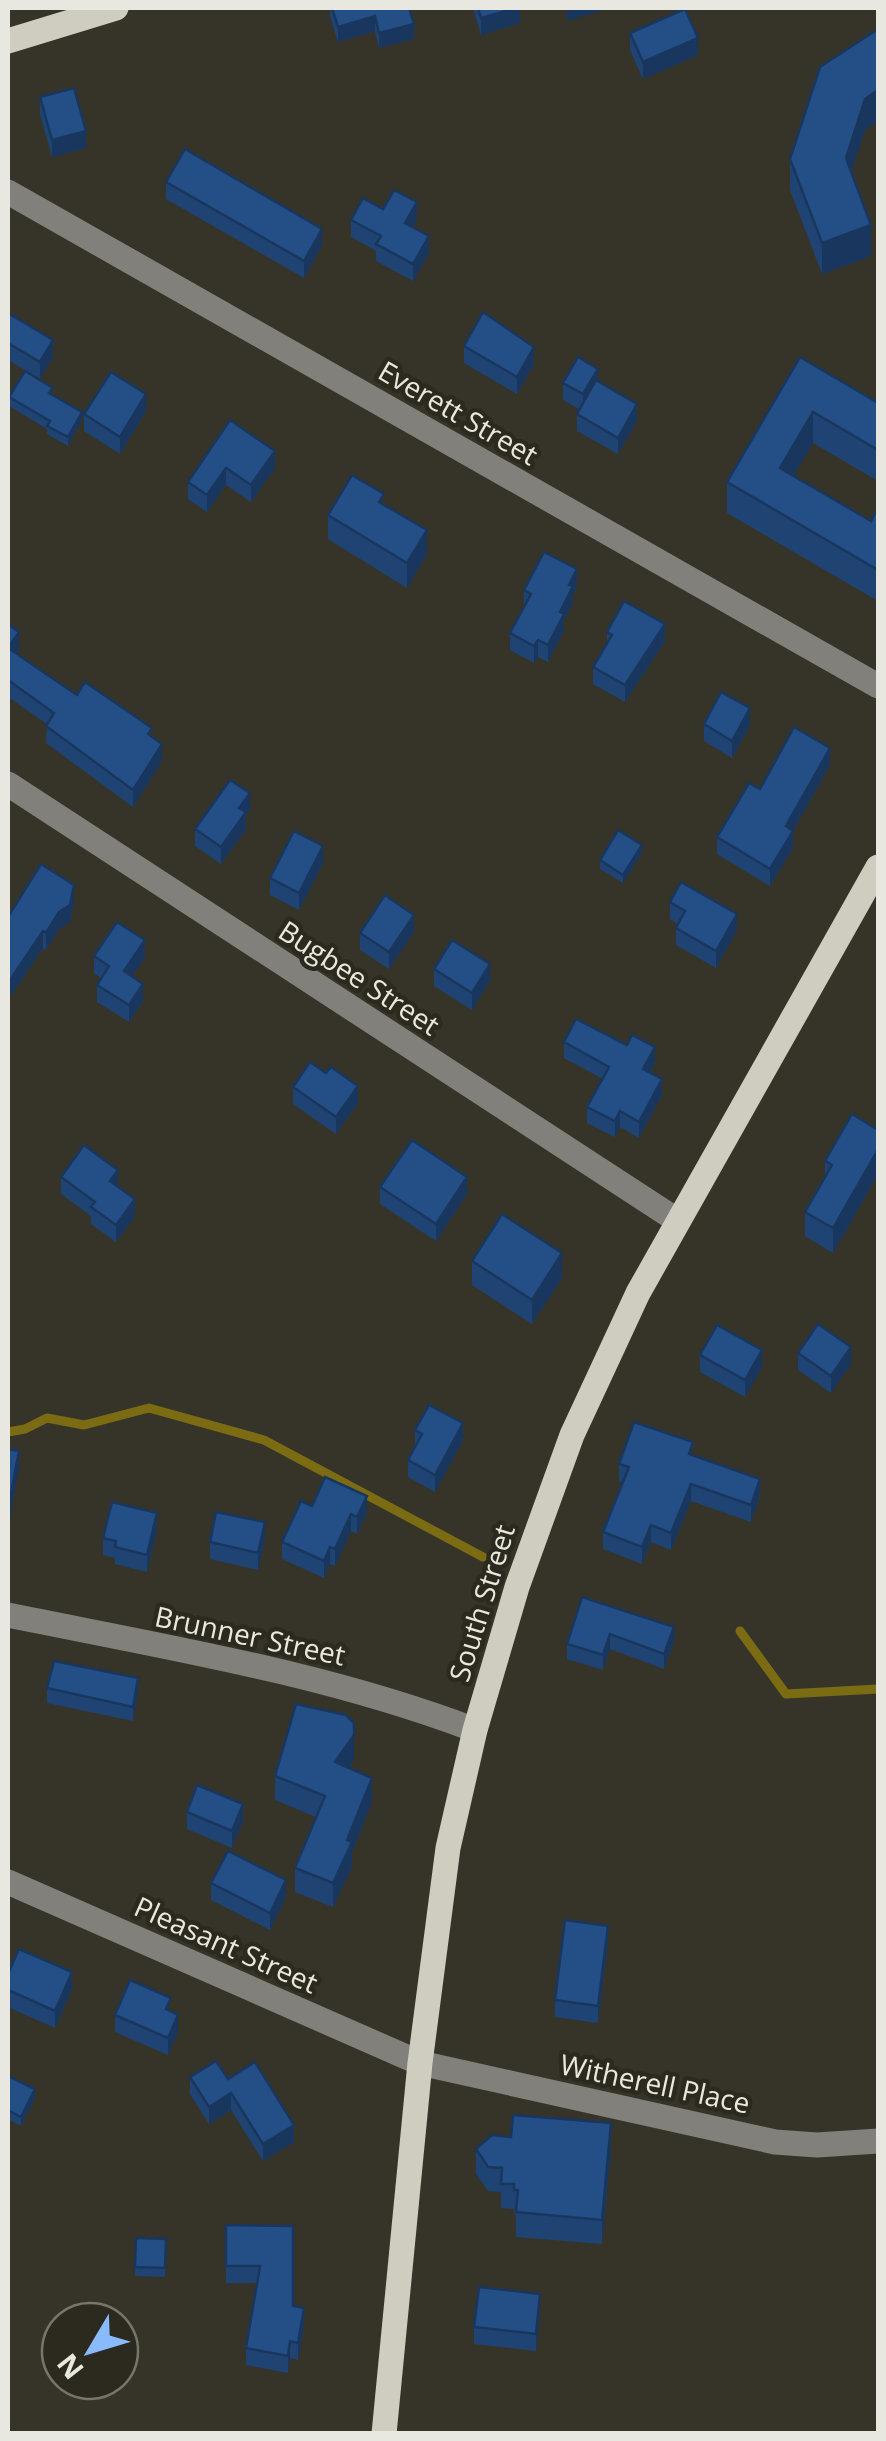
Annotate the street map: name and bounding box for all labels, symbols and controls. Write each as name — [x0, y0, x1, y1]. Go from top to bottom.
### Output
street label: Everett Street — [372, 351, 545, 473]
street label: Bugbee Street — [272, 911, 447, 1043]
street label: South Street — [439, 1520, 523, 1686]
street label: Brunner Street — [152, 1596, 349, 1674]
street label: Pleasant Street — [129, 1887, 324, 2001]
street label: Witherell Place — [557, 2044, 754, 2122]
north arrow — [40, 2301, 140, 2401]
text: N — [48, 2346, 91, 2388]

